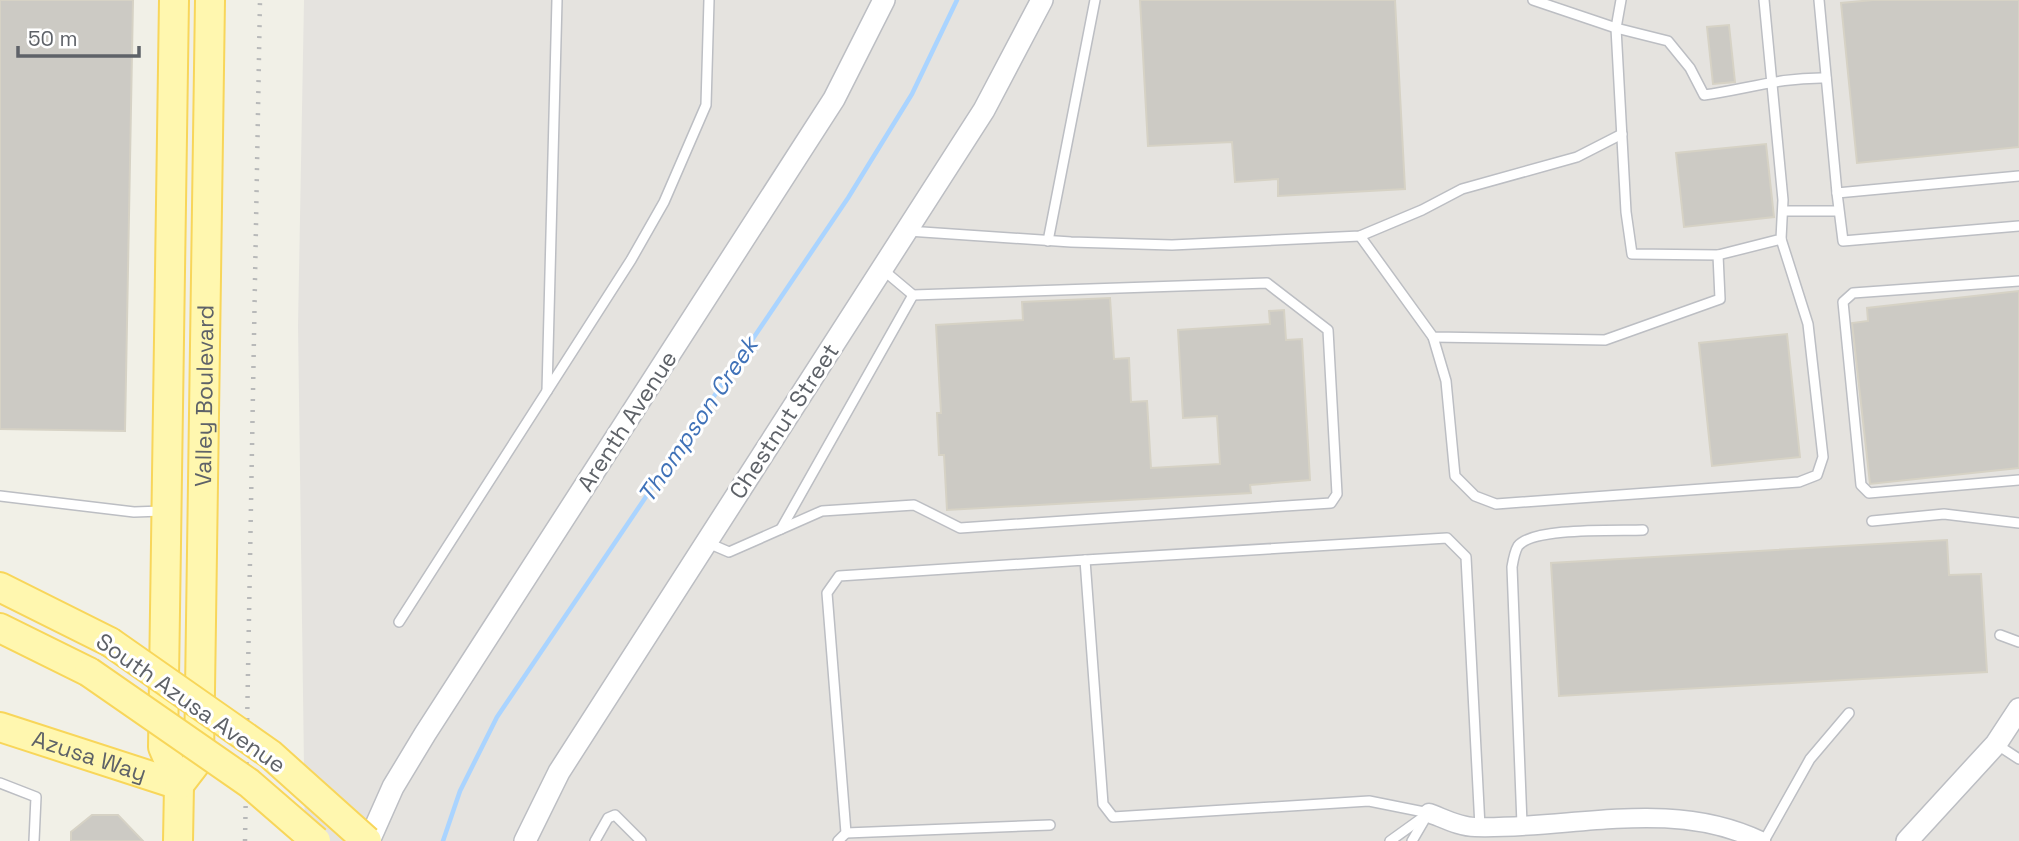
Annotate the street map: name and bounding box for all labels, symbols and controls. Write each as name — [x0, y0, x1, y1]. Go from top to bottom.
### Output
scale bar — [18, 14, 138, 58]
text: 50 m — [28, 25, 78, 52]
street label: Valley Boulevard — [188, 305, 221, 487]
water label: Thompson Creek — [631, 328, 766, 509]
street label: Chestnut Street — [722, 337, 846, 505]
street label: Arenth Avenue — [570, 345, 684, 497]
street label: South Azusa Avenue — [90, 626, 292, 780]
street label: Azusa Way — [28, 723, 150, 789]

